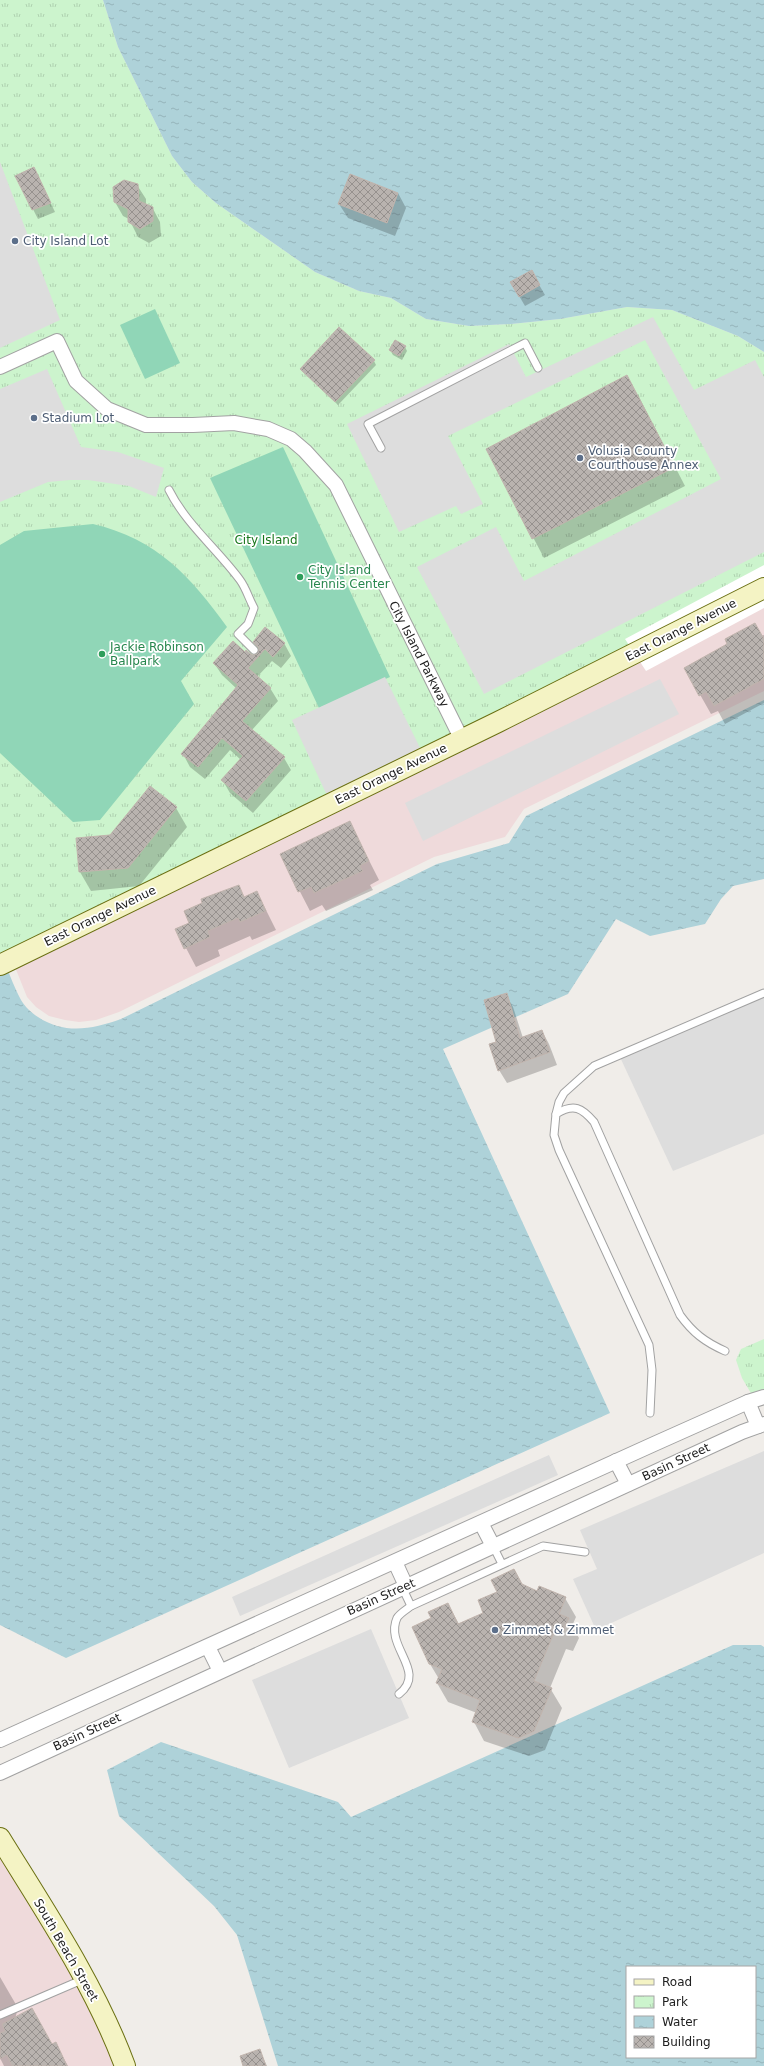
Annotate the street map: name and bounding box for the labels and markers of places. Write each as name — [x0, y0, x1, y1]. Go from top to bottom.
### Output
place label: City Island Lot — [23, 234, 109, 248]
marker: City Island Lot — [10, 236, 20, 246]
place label: Stadium Lot — [42, 411, 115, 425]
marker: Stadium Lot — [29, 413, 39, 423]
place label: Volusia County Courthouse Annex — [588, 444, 699, 472]
marker: Volusia County Courthouse Annex — [575, 453, 585, 463]
place label: City Island Tennis Center — [307, 563, 390, 591]
marker: City Island Tennis Center — [295, 572, 305, 582]
place label: Jackie Robinson Ballpark — [109, 640, 204, 668]
marker: Jackie Robinson Ballpark — [97, 649, 107, 659]
place label: Zimmet & Zimmet — [503, 1623, 614, 1637]
marker: Zimmet & Zimmet — [490, 1625, 500, 1635]

